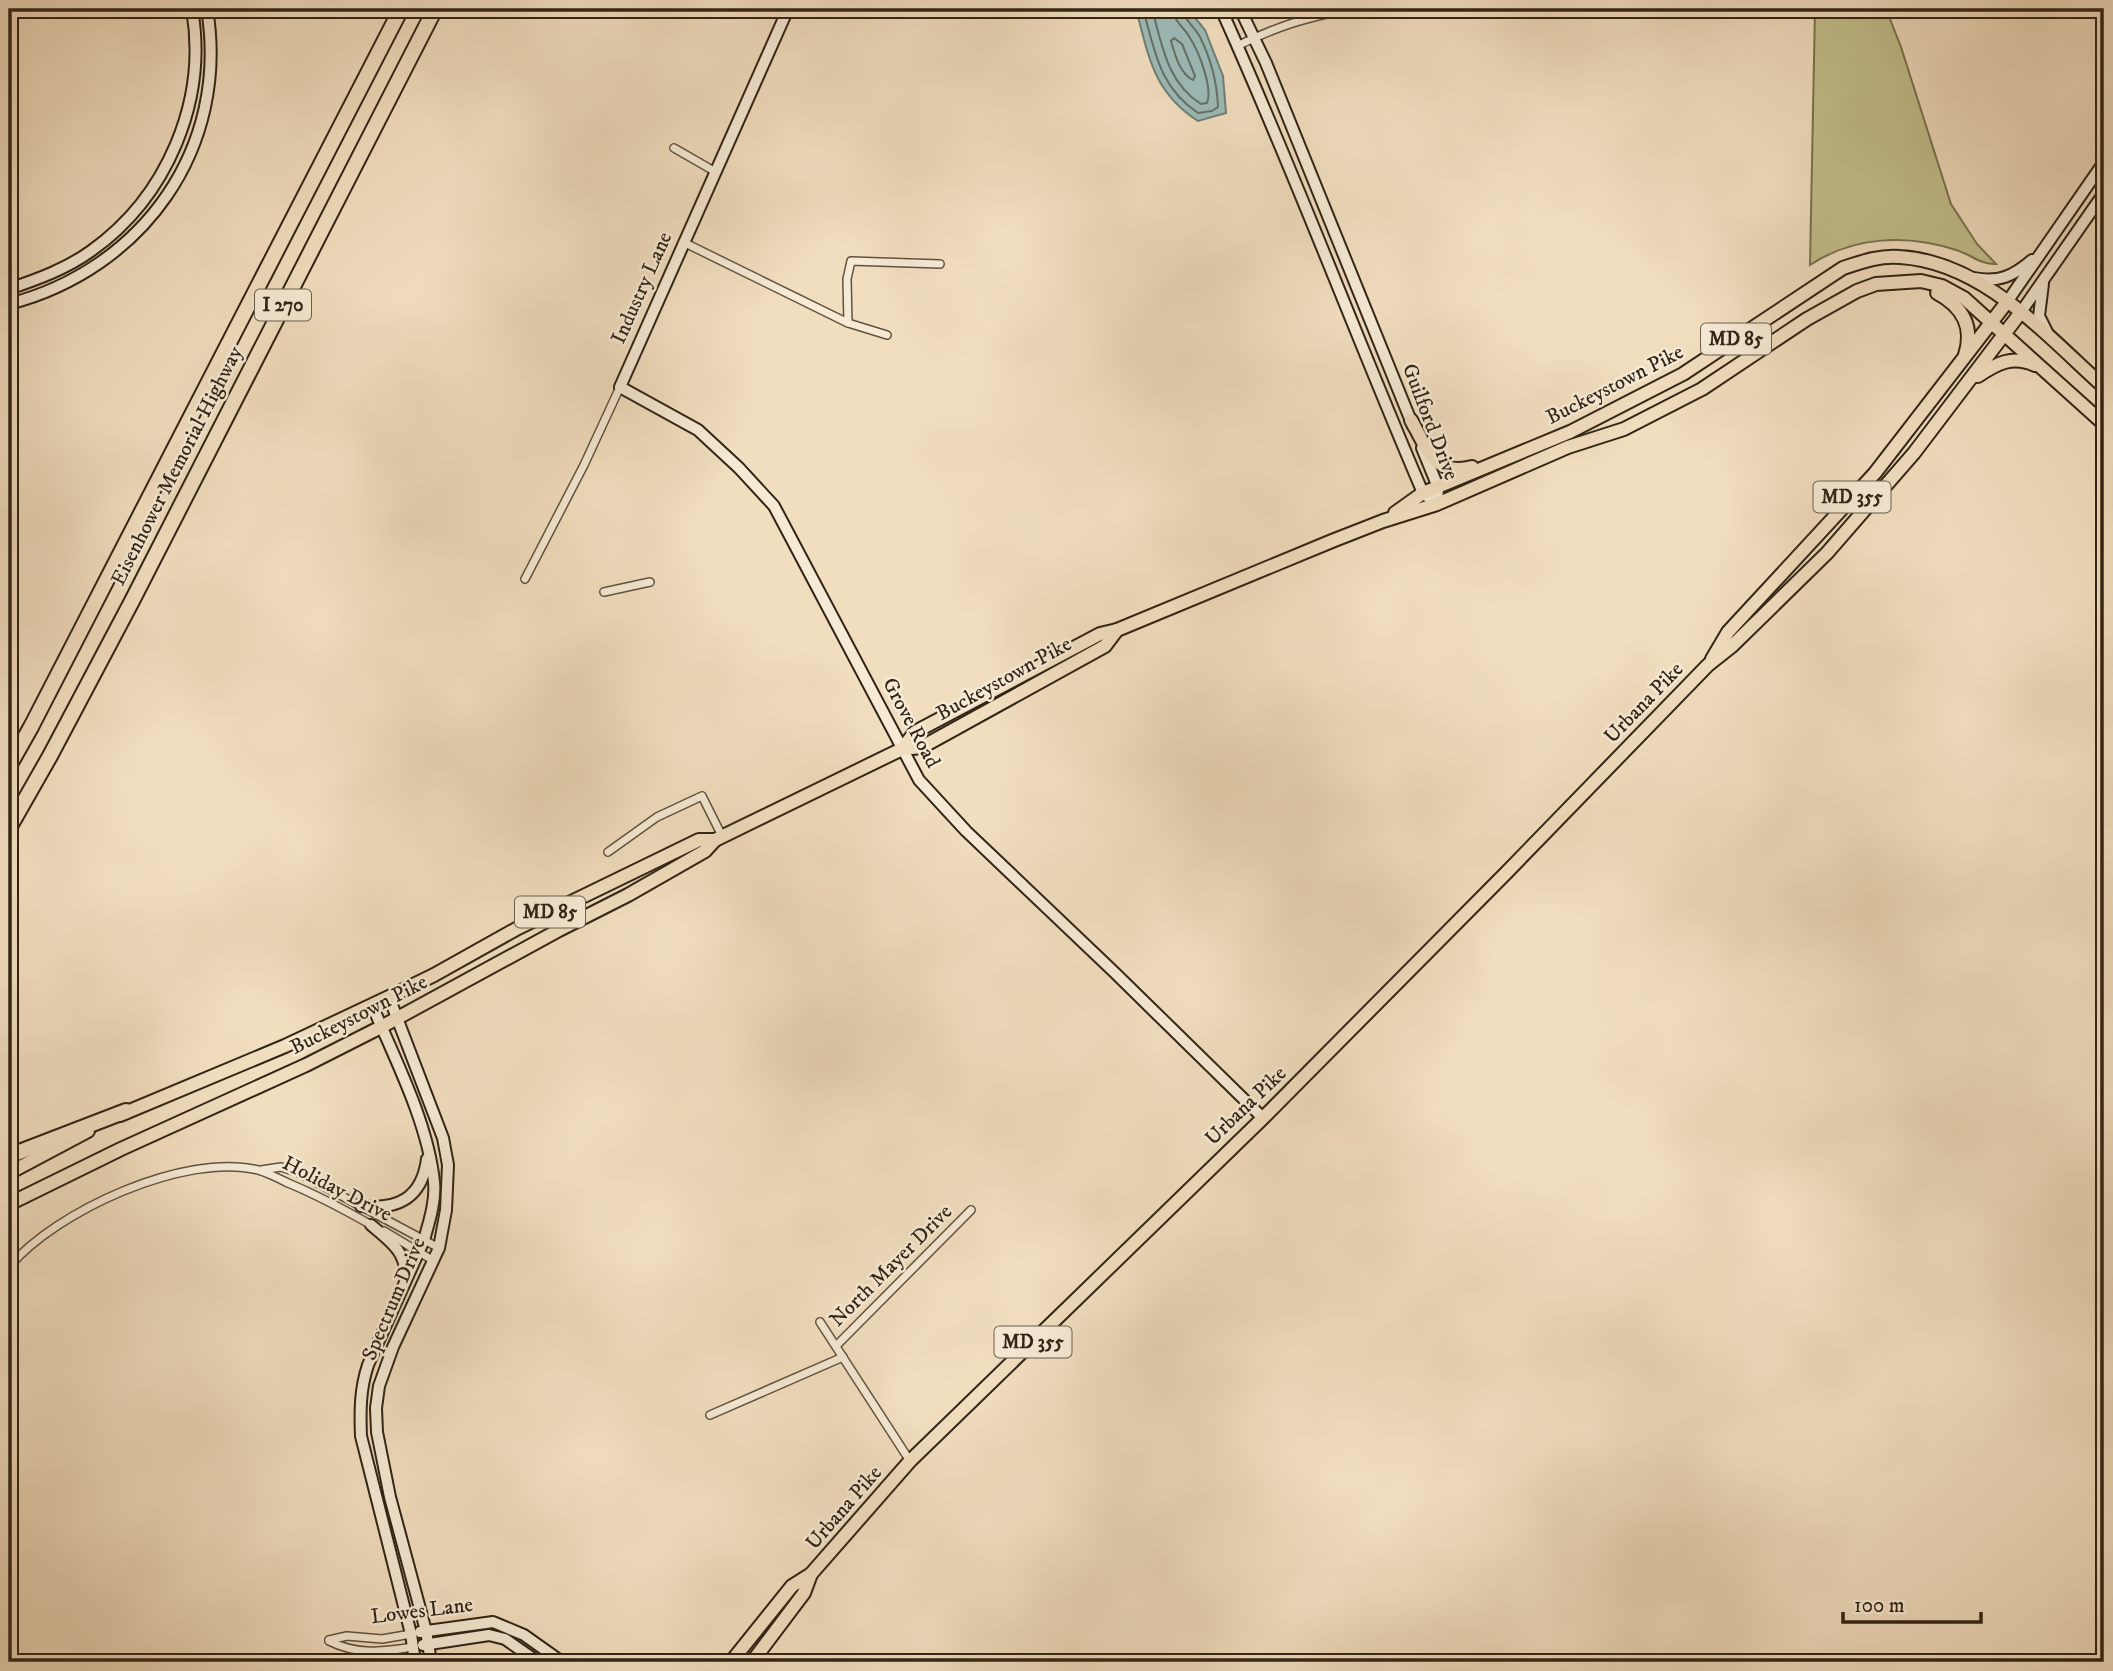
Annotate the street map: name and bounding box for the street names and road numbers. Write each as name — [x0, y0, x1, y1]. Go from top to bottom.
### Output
street label: Industry Lane — [606, 228, 678, 348]
road number: I 270 — [255, 290, 311, 320]
road number: MD 85 — [1701, 324, 1771, 354]
street label: Buckeystown Pike — [1542, 339, 1688, 431]
street label: Eisenhower Memorial Highway — [105, 341, 249, 590]
street label: Guilford Drive — [1396, 360, 1464, 484]
road number: MD 355 — [1814, 482, 1890, 512]
street label: Buckeystown Pike — [932, 631, 1076, 727]
street label: Urbana Pike — [1599, 657, 1689, 749]
street label: Grove Road — [876, 673, 946, 773]
road number: MD 85 — [515, 896, 585, 928]
street label: Buckeystown Pike — [286, 969, 432, 1061]
street label: Urbana Pike — [1200, 1061, 1292, 1151]
street label: Holiday Drive — [278, 1150, 396, 1228]
street label: North Mayer Drive — [824, 1199, 958, 1333]
street label: Spectrum Drive — [356, 1233, 432, 1364]
road number: MD 355 — [995, 1326, 1072, 1358]
street label: Urbana Pike — [800, 1460, 888, 1555]
street label: Lowes Lane — [369, 1592, 475, 1630]

